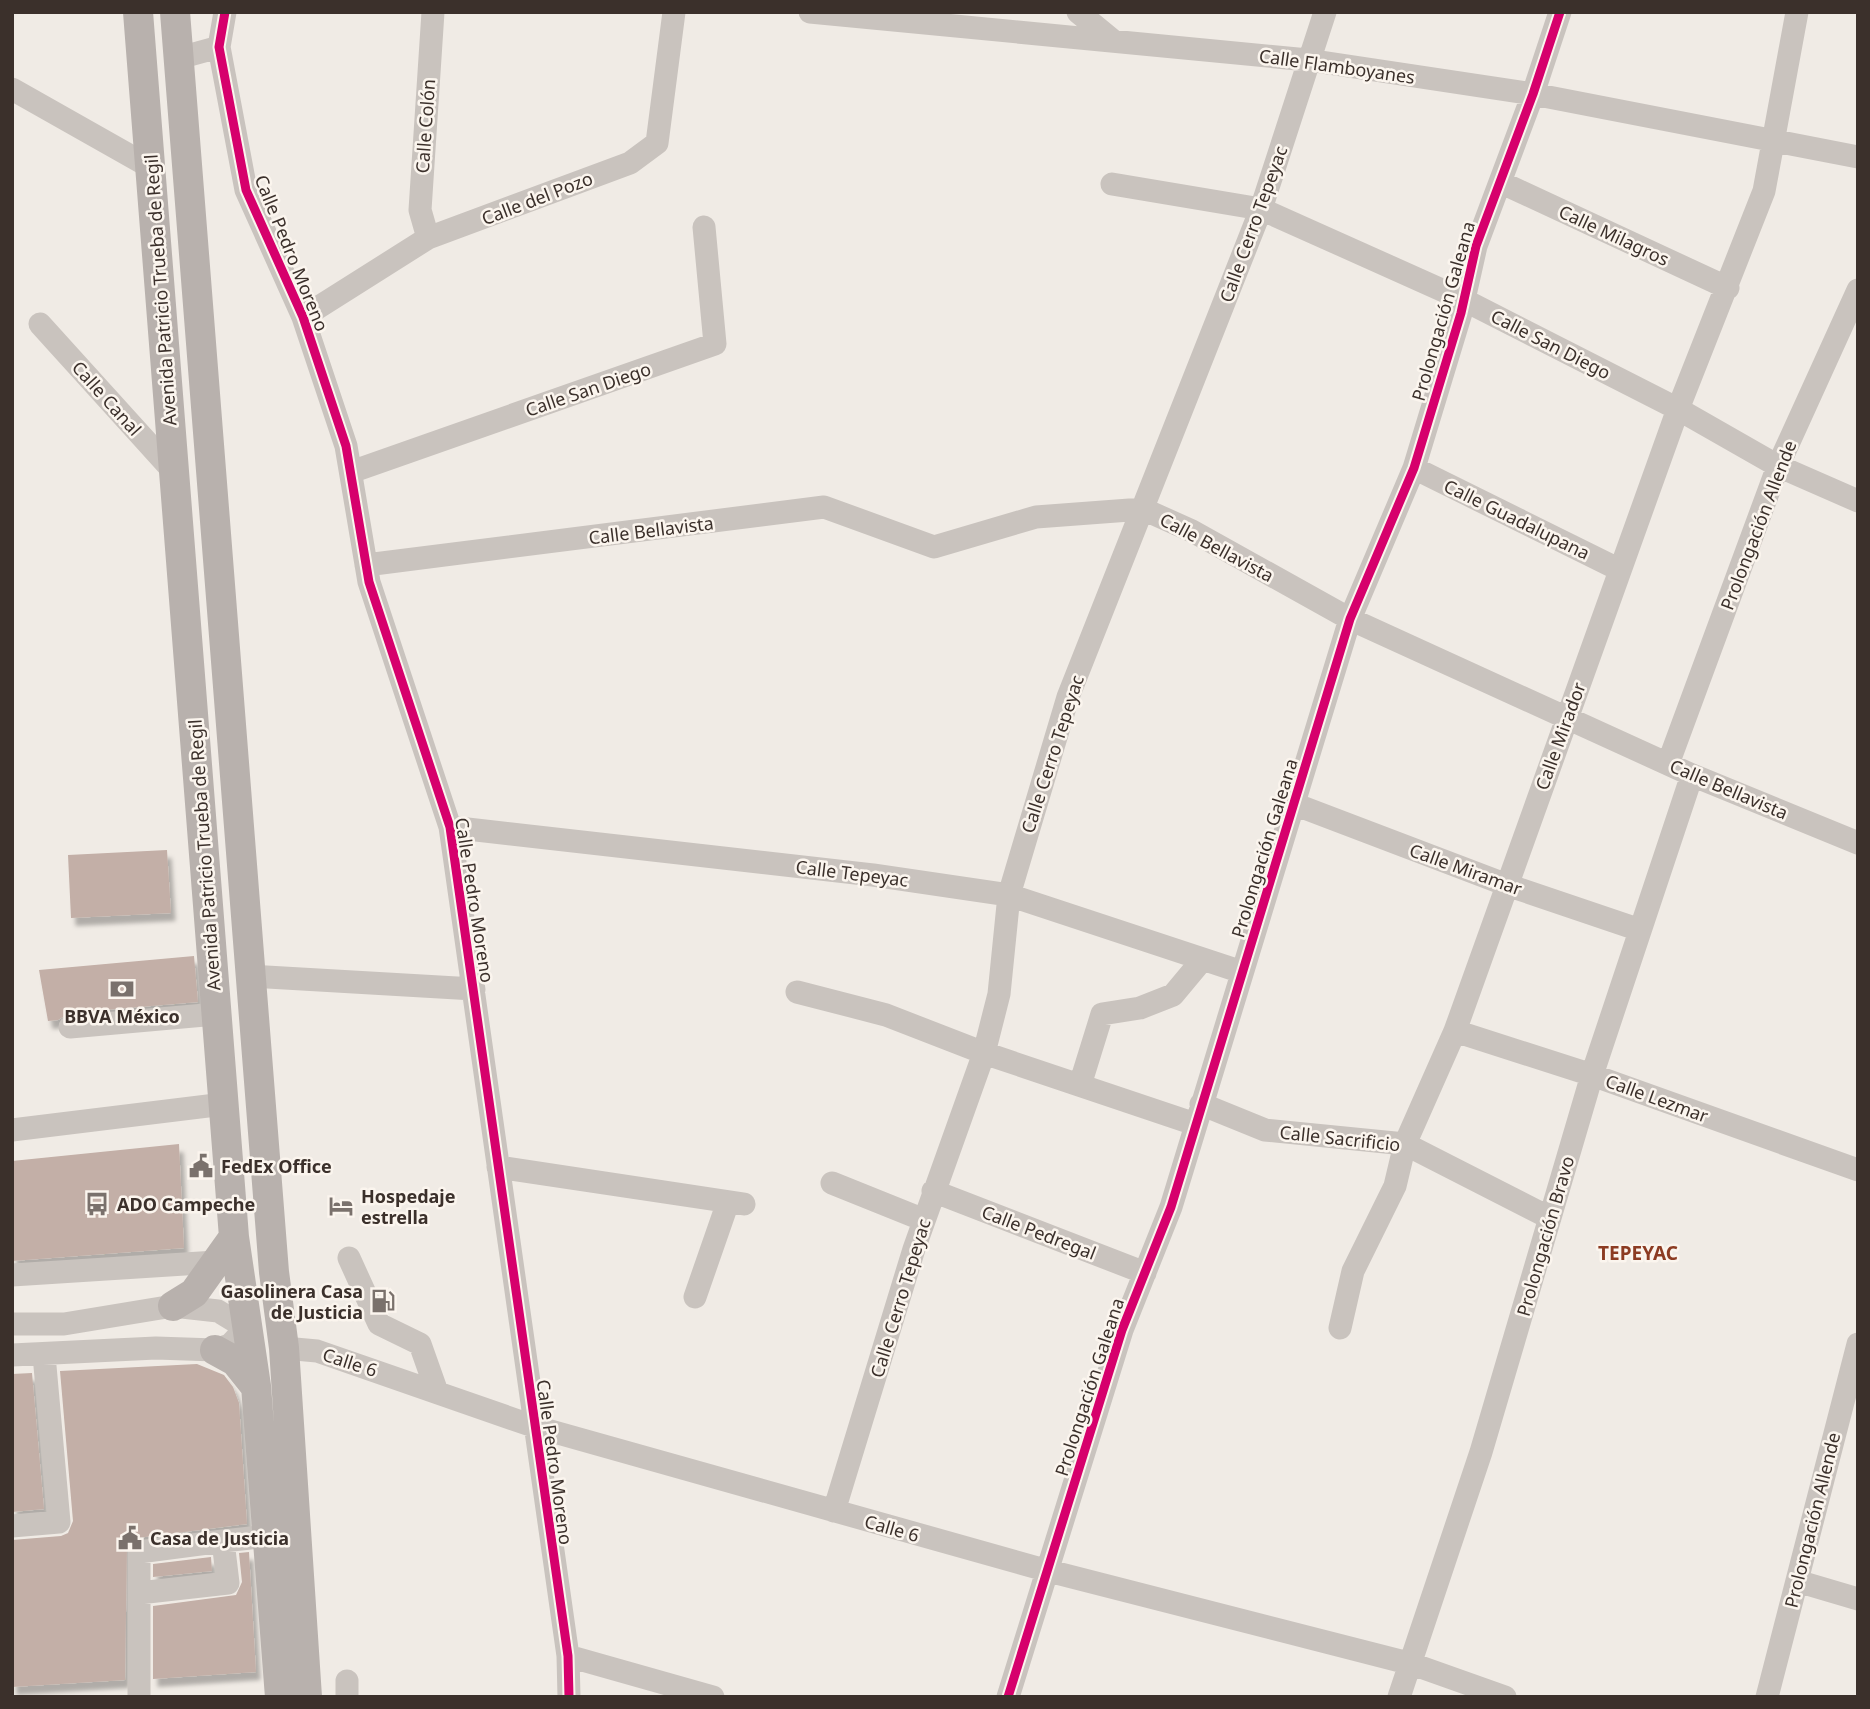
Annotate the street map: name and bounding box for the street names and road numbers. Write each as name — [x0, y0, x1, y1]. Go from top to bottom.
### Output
street label: Calle Flamboyanes — [1257, 43, 1417, 89]
street label: Calle Colón — [410, 78, 440, 174]
street label: Calle Cerro Tepeyac — [1214, 142, 1293, 306]
street label: Avenida Patricio Trueba de Regil — [139, 153, 181, 427]
street label: Calle del Pozo — [478, 166, 596, 230]
street label: Calle Pedro Moreno — [250, 171, 334, 335]
street label: Calle Milagros — [1555, 199, 1673, 271]
street label: Prolongación Galeana — [1406, 218, 1480, 404]
street label: Calle San Diego — [1487, 304, 1615, 384]
street label: Calle Canal — [67, 355, 147, 441]
street label: Calle San Diego — [522, 356, 654, 422]
street label: Prolongación Allende — [1715, 437, 1801, 613]
street label: Calle Guadalupana — [1440, 473, 1594, 565]
street label: Calle Bellavista — [1156, 507, 1278, 587]
street label: Calle Bellavista — [587, 510, 715, 550]
street label: Calle Cerro Tepeyac — [1015, 672, 1089, 836]
street label: Calle Mirador — [1529, 678, 1591, 793]
street label: Avenida Patricio Trueba de Regil — [183, 718, 225, 992]
street label: Calle Bellavista — [1666, 753, 1792, 825]
street label: Prolongación Galeana — [1225, 756, 1303, 940]
street label: Calle Pedro Moreno — [450, 816, 500, 984]
street label: Calle Miramar — [1406, 838, 1526, 901]
street label: Calle Tepeyac — [794, 854, 910, 892]
street label: Calle Lezmar — [1602, 1068, 1712, 1128]
street label: Calle Sacrificio — [1278, 1120, 1402, 1156]
street label: Prolongación Bravo — [1511, 1153, 1579, 1319]
street label: Calle Pedregal — [978, 1199, 1100, 1265]
street label: Calle Cerro Tepeyac — [864, 1215, 936, 1380]
street label: Prolongación Galeana — [1049, 1295, 1129, 1479]
street label: Calle 6 — [320, 1342, 380, 1382]
street label: Calle Pedro Moreno — [532, 1378, 578, 1546]
street label: Prolongación Allende — [1779, 1430, 1845, 1610]
street label: Calle 6 — [862, 1509, 922, 1547]

